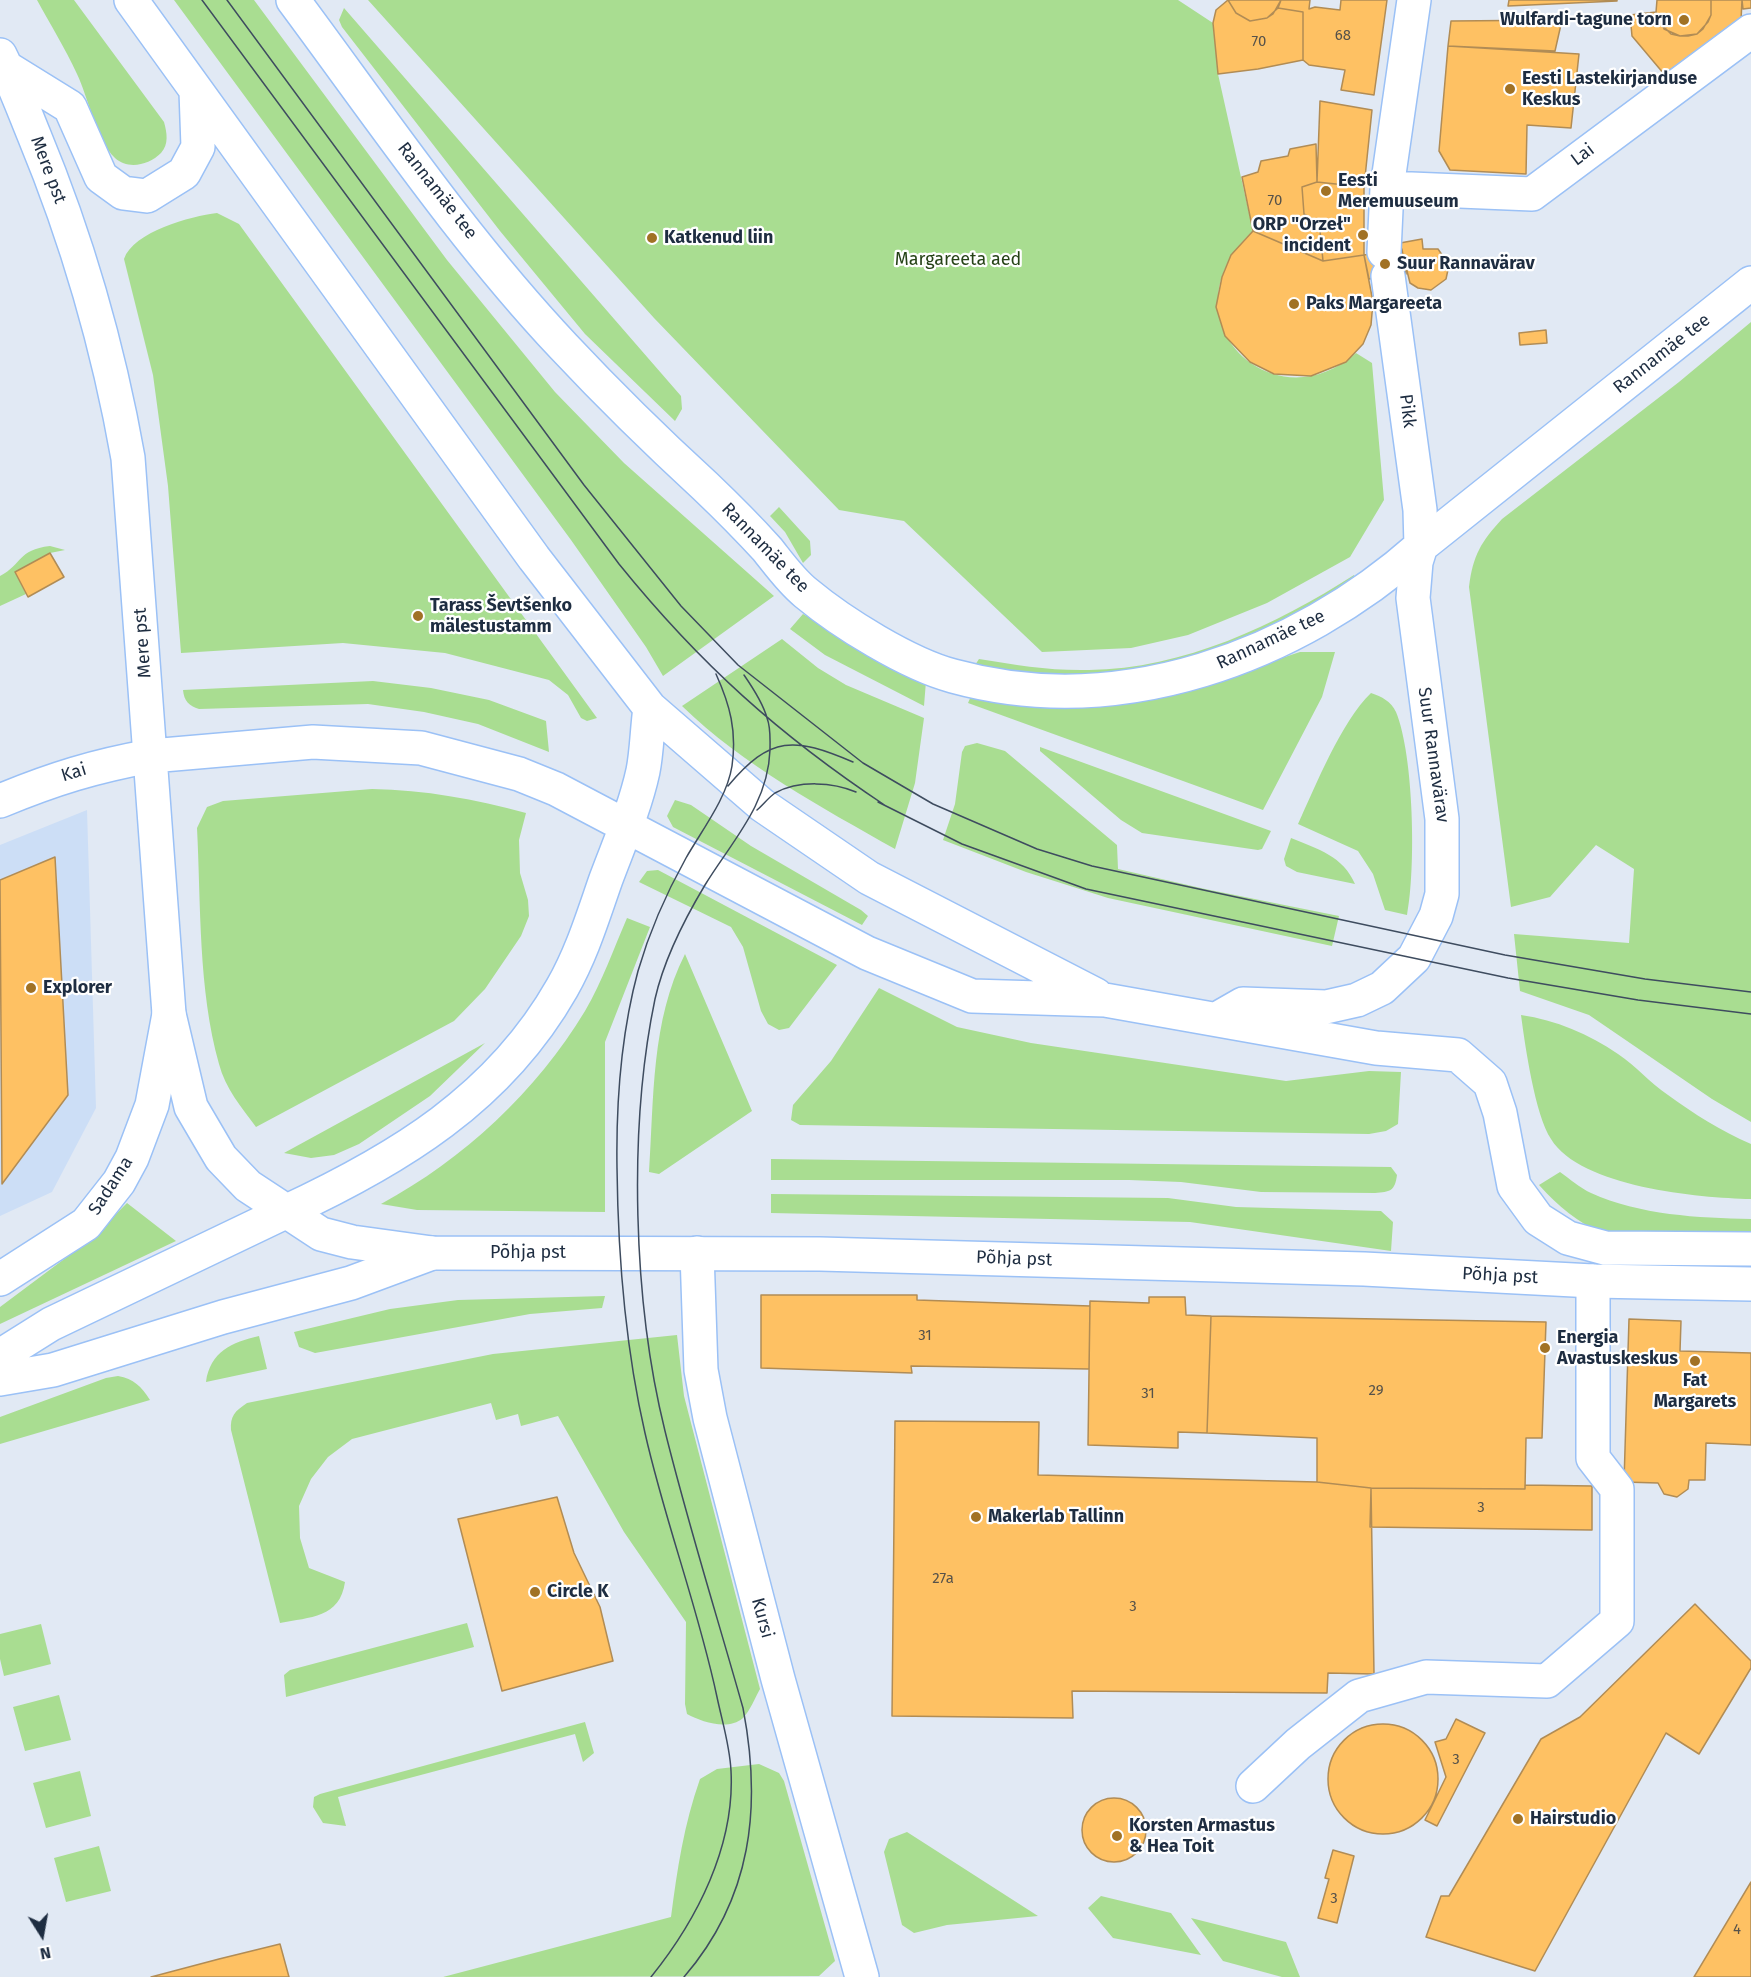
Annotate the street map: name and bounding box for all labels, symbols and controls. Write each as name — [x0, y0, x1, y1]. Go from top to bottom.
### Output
place label: Wulfardi-tagune torn — [1500, 9, 1672, 31]
marker: Wulfardi-tagune torn — [1677, 13, 1691, 27]
house number: 68 — [1335, 27, 1351, 45]
house number: 70 — [1252, 33, 1266, 51]
place label: Eesti Lastekirjanduse Keskus — [1522, 68, 1697, 110]
marker: Eesti Lastekirjanduse Keskus — [1503, 82, 1517, 96]
street label: Mere pst — [25, 133, 71, 207]
street label: Rannamäe tee — [392, 138, 482, 244]
street label: Lai — [1567, 139, 1599, 171]
place label: Eesti Meremuuseum — [1338, 170, 1459, 213]
marker: Eesti Meremuuseum — [1319, 184, 1333, 198]
house number: 70 — [1268, 192, 1282, 210]
place label: ORP "Orzeł" incident — [1253, 214, 1351, 256]
place label: Katkenud liin — [664, 227, 773, 249]
marker: ORP "Orzeł" incident — [1356, 228, 1370, 242]
marker: Katkenud liin — [645, 231, 659, 245]
park label: Margareeta aed — [895, 249, 1021, 271]
place label: Suur Rannavärav — [1397, 253, 1535, 275]
marker: Suur Rannavärav — [1378, 257, 1392, 271]
place label: Paks Margareeta — [1306, 293, 1442, 315]
marker: Paks Margareeta — [1287, 297, 1301, 311]
street label: Rannamäe tee — [1609, 309, 1715, 399]
street label: Pikk — [1394, 393, 1420, 429]
street label: Rannamäe tee — [717, 498, 813, 598]
place label: Tarass Ševtšenko mälestustamm — [430, 595, 572, 638]
street label: Rannamäe tee — [1213, 605, 1329, 675]
street label: Mere pst — [130, 607, 156, 679]
marker: Tarass Ševtšenko mälestustamm — [411, 609, 425, 623]
street label: Suur Rannavärav — [1413, 686, 1453, 824]
street label: Kai — [59, 759, 89, 787]
place label: Explorer — [43, 977, 112, 999]
marker: Explorer — [24, 981, 38, 995]
street label: Sadama — [84, 1153, 138, 1219]
street label: Põhja pst — [490, 1242, 566, 1264]
street label: Põhja pst — [976, 1247, 1052, 1271]
street label: Põhja pst — [1461, 1263, 1539, 1289]
house number: 31 — [918, 1327, 932, 1345]
place label: Energia Avastuskeskus — [1557, 1327, 1678, 1370]
marker: Energia Avastuskeskus — [1538, 1341, 1552, 1355]
marker: Fat Margarets — [1688, 1354, 1702, 1368]
place label: Fat Margarets — [1654, 1370, 1736, 1412]
house number: 29 — [1368, 1382, 1384, 1400]
house number: 31 — [1141, 1385, 1155, 1403]
house number: 3 — [1477, 1499, 1485, 1517]
place label: Makerlab Tallinn — [988, 1506, 1124, 1528]
marker: Makerlab Tallinn — [969, 1510, 983, 1524]
house number: 27a — [932, 1570, 954, 1588]
place label: Circle K — [547, 1581, 609, 1603]
marker: Circle K — [528, 1585, 542, 1599]
street label: Kursi — [746, 1595, 778, 1641]
house number: 3 — [1129, 1598, 1137, 1616]
house number: 3 — [1452, 1751, 1460, 1769]
place label: Hairstudio — [1530, 1808, 1616, 1830]
marker: Hairstudio — [1511, 1812, 1525, 1826]
place label: Korsten Armastus & Hea Toit — [1129, 1815, 1275, 1858]
marker: Korsten Armastus & Hea Toit — [1110, 1829, 1124, 1843]
house number: 3 — [1330, 1890, 1338, 1908]
north arrow — [12, 1905, 72, 1965]
house number: 4 — [1733, 1921, 1741, 1939]
text: N — [39, 1943, 53, 1963]

